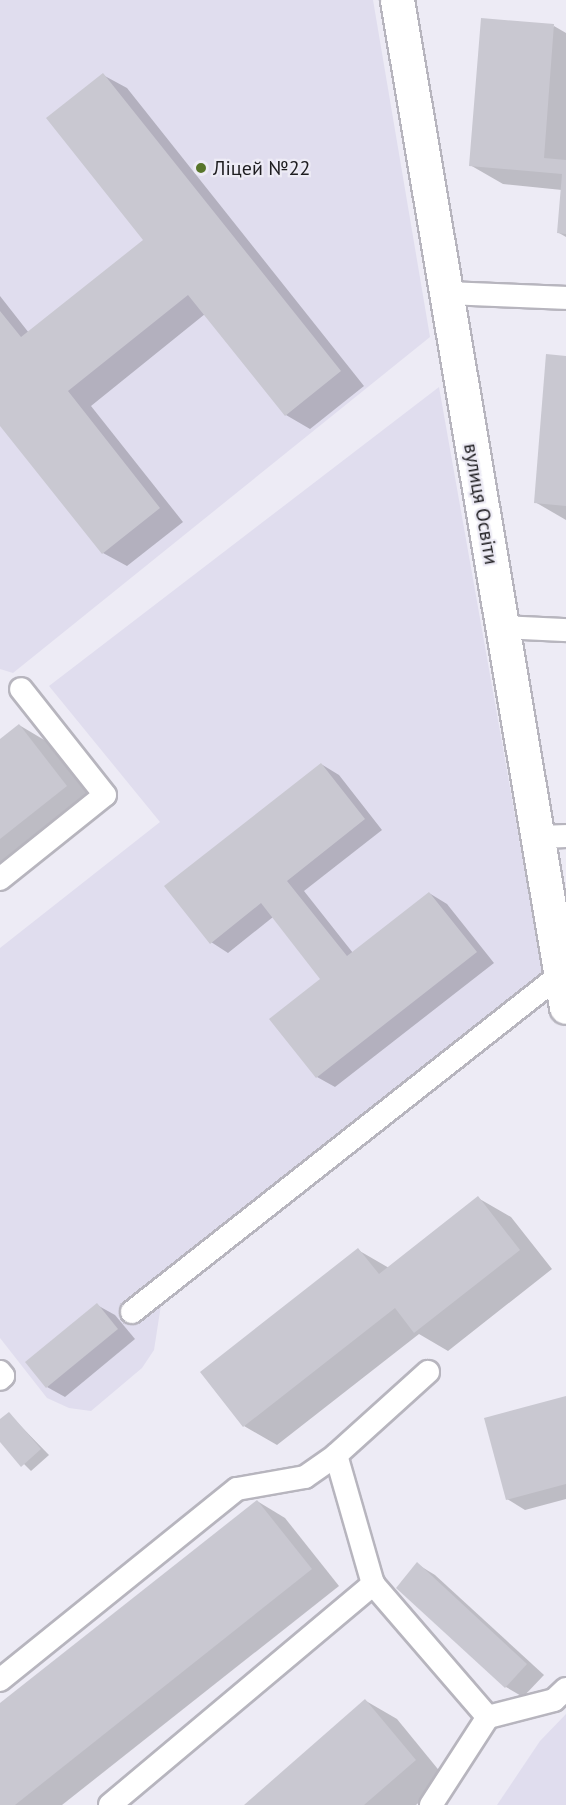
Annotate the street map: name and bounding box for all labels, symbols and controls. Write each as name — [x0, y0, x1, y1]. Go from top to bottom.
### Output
place label: Ліцей №22 — [213, 156, 310, 180]
marker: Ліцей №22 — [194, 161, 208, 175]
street label: вулиця Освіти — [459, 441, 503, 567]

